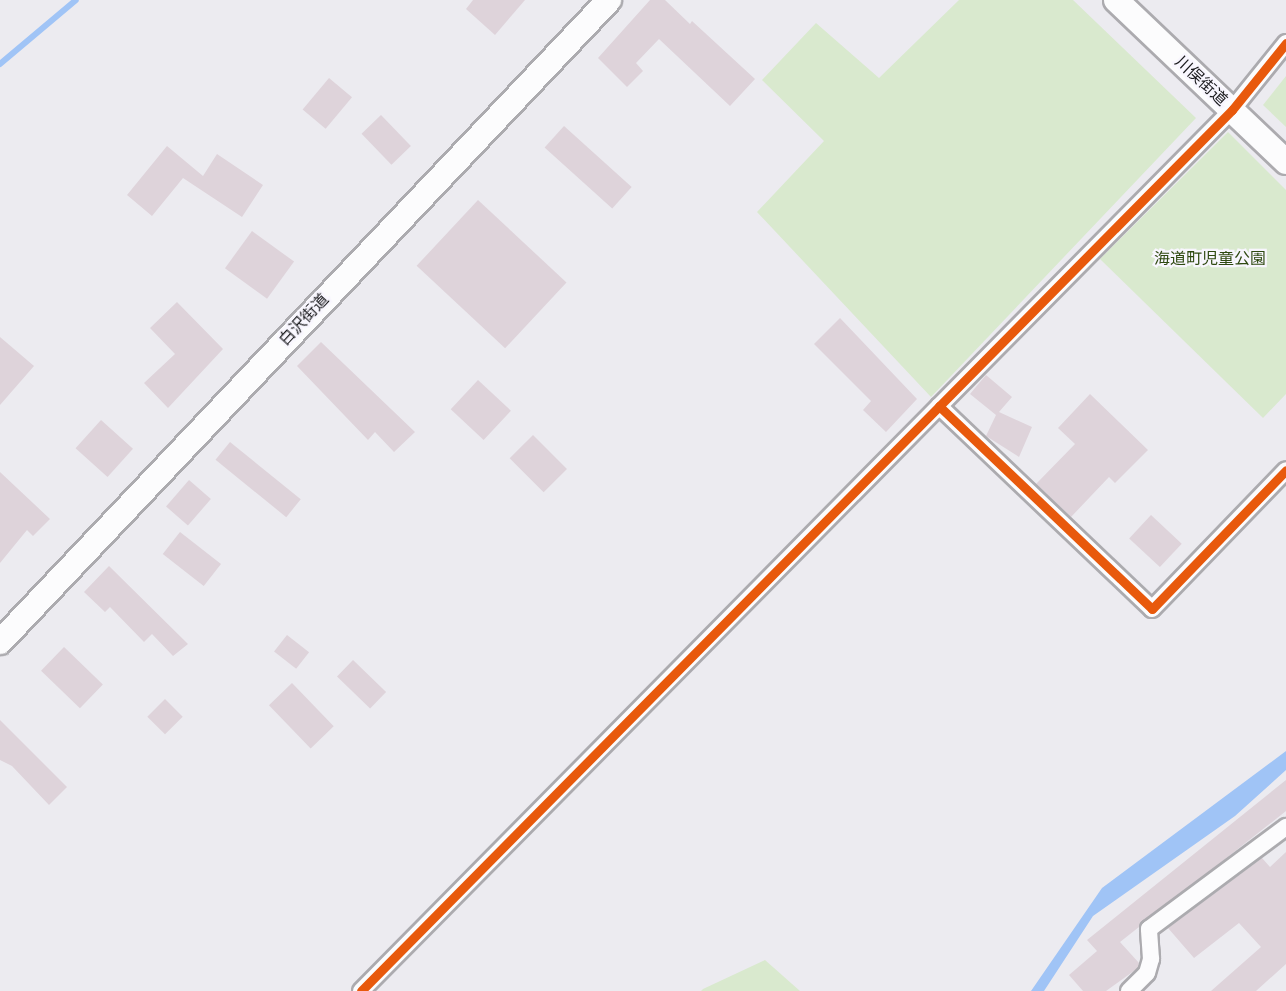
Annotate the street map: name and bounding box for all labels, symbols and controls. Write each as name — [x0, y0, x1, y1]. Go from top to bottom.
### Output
street label: 川俣街道 — [1171, 52, 1231, 110]
park label: 海道町児童公園 — [1154, 249, 1266, 269]
street label: 白沢街道 — [275, 290, 333, 350]

